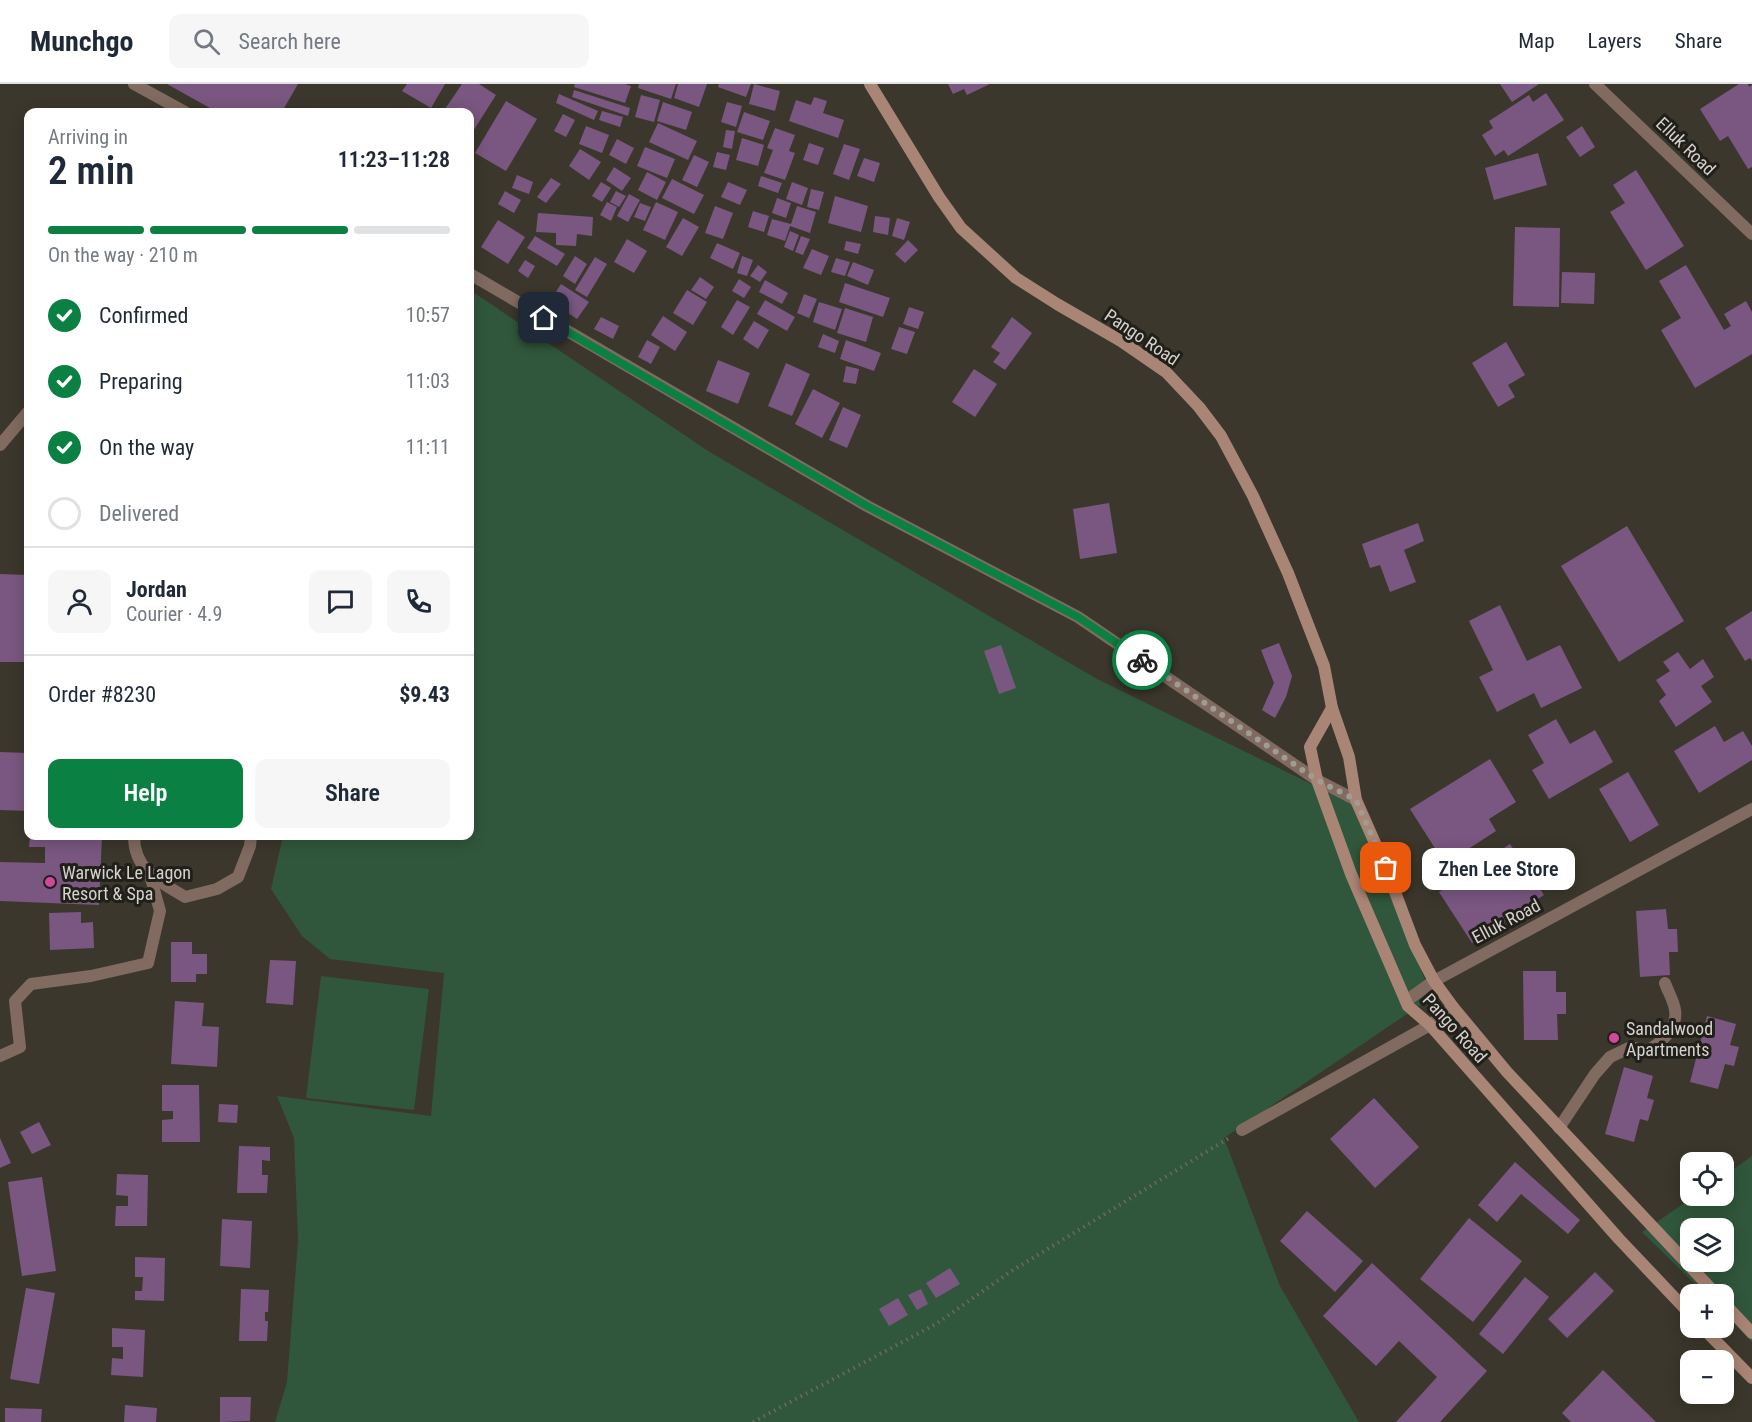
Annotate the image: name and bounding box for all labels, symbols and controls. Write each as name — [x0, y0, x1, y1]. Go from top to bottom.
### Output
search box — [169, 14, 589, 68]
text: Munchgo — [30, 25, 133, 58]
icon: search — [190, 25, 223, 58]
text: Search here — [238, 29, 341, 54]
text: Map — [1518, 29, 1555, 53]
text: Layers — [1588, 29, 1642, 53]
text: Share — [1675, 29, 1722, 53]
street label: Elluk Road — [1652, 113, 1720, 179]
text: Arriving in — [48, 125, 128, 149]
text: 11:23–11:28 — [338, 147, 450, 172]
text: 2 min — [48, 148, 134, 194]
text: On the way · 210 m — [48, 243, 198, 267]
pin — [518, 292, 569, 343]
icon: check — [48, 299, 81, 332]
icon: home — [527, 301, 560, 334]
text: Confirmed — [99, 303, 188, 328]
text: 10:57 — [406, 303, 450, 327]
street label: Pango Road — [1101, 304, 1183, 370]
icon: check — [48, 365, 81, 398]
text: Preparing — [99, 369, 183, 394]
text: 11:03 — [406, 369, 450, 393]
icon: check — [48, 431, 81, 464]
text: On the way — [99, 435, 194, 460]
text: 11:11 — [406, 435, 450, 459]
text: Delivered — [99, 501, 179, 526]
button: person — [48, 570, 111, 633]
button: chat — [309, 570, 372, 633]
button: phone — [387, 570, 450, 633]
text: Jordan — [126, 577, 187, 602]
text: Courier · 4.9 — [126, 602, 222, 626]
courier — [1112, 630, 1172, 690]
icon: bike — [1126, 644, 1159, 677]
text: Order #8230 — [48, 682, 156, 707]
text: $9.43 — [399, 682, 450, 707]
button: Help — [48, 759, 243, 828]
button: Share — [255, 759, 450, 828]
pin — [1360, 842, 1411, 893]
callout: Zhen Lee Store — [1422, 847, 1575, 889]
icon: bag — [1369, 851, 1402, 884]
text: Zhen Lee Store — [1439, 857, 1558, 881]
place label: Warwick Le Lagon Resort & Spa — [62, 862, 191, 904]
marker: Warwick Le Lagon Resort & Spa — [43, 875, 57, 889]
street label: Elluk Road — [1468, 894, 1544, 948]
street label: Pango Road — [1419, 989, 1491, 1067]
place label: Sandalwood Apartments — [1626, 1018, 1713, 1060]
marker: Sandalwood Apartments — [1607, 1031, 1621, 1045]
map controls — [1680, 1152, 1734, 1404]
button: locate — [1680, 1152, 1734, 1206]
button: layers — [1680, 1218, 1734, 1272]
button: + — [1680, 1284, 1734, 1338]
button: − — [1680, 1350, 1734, 1404]

